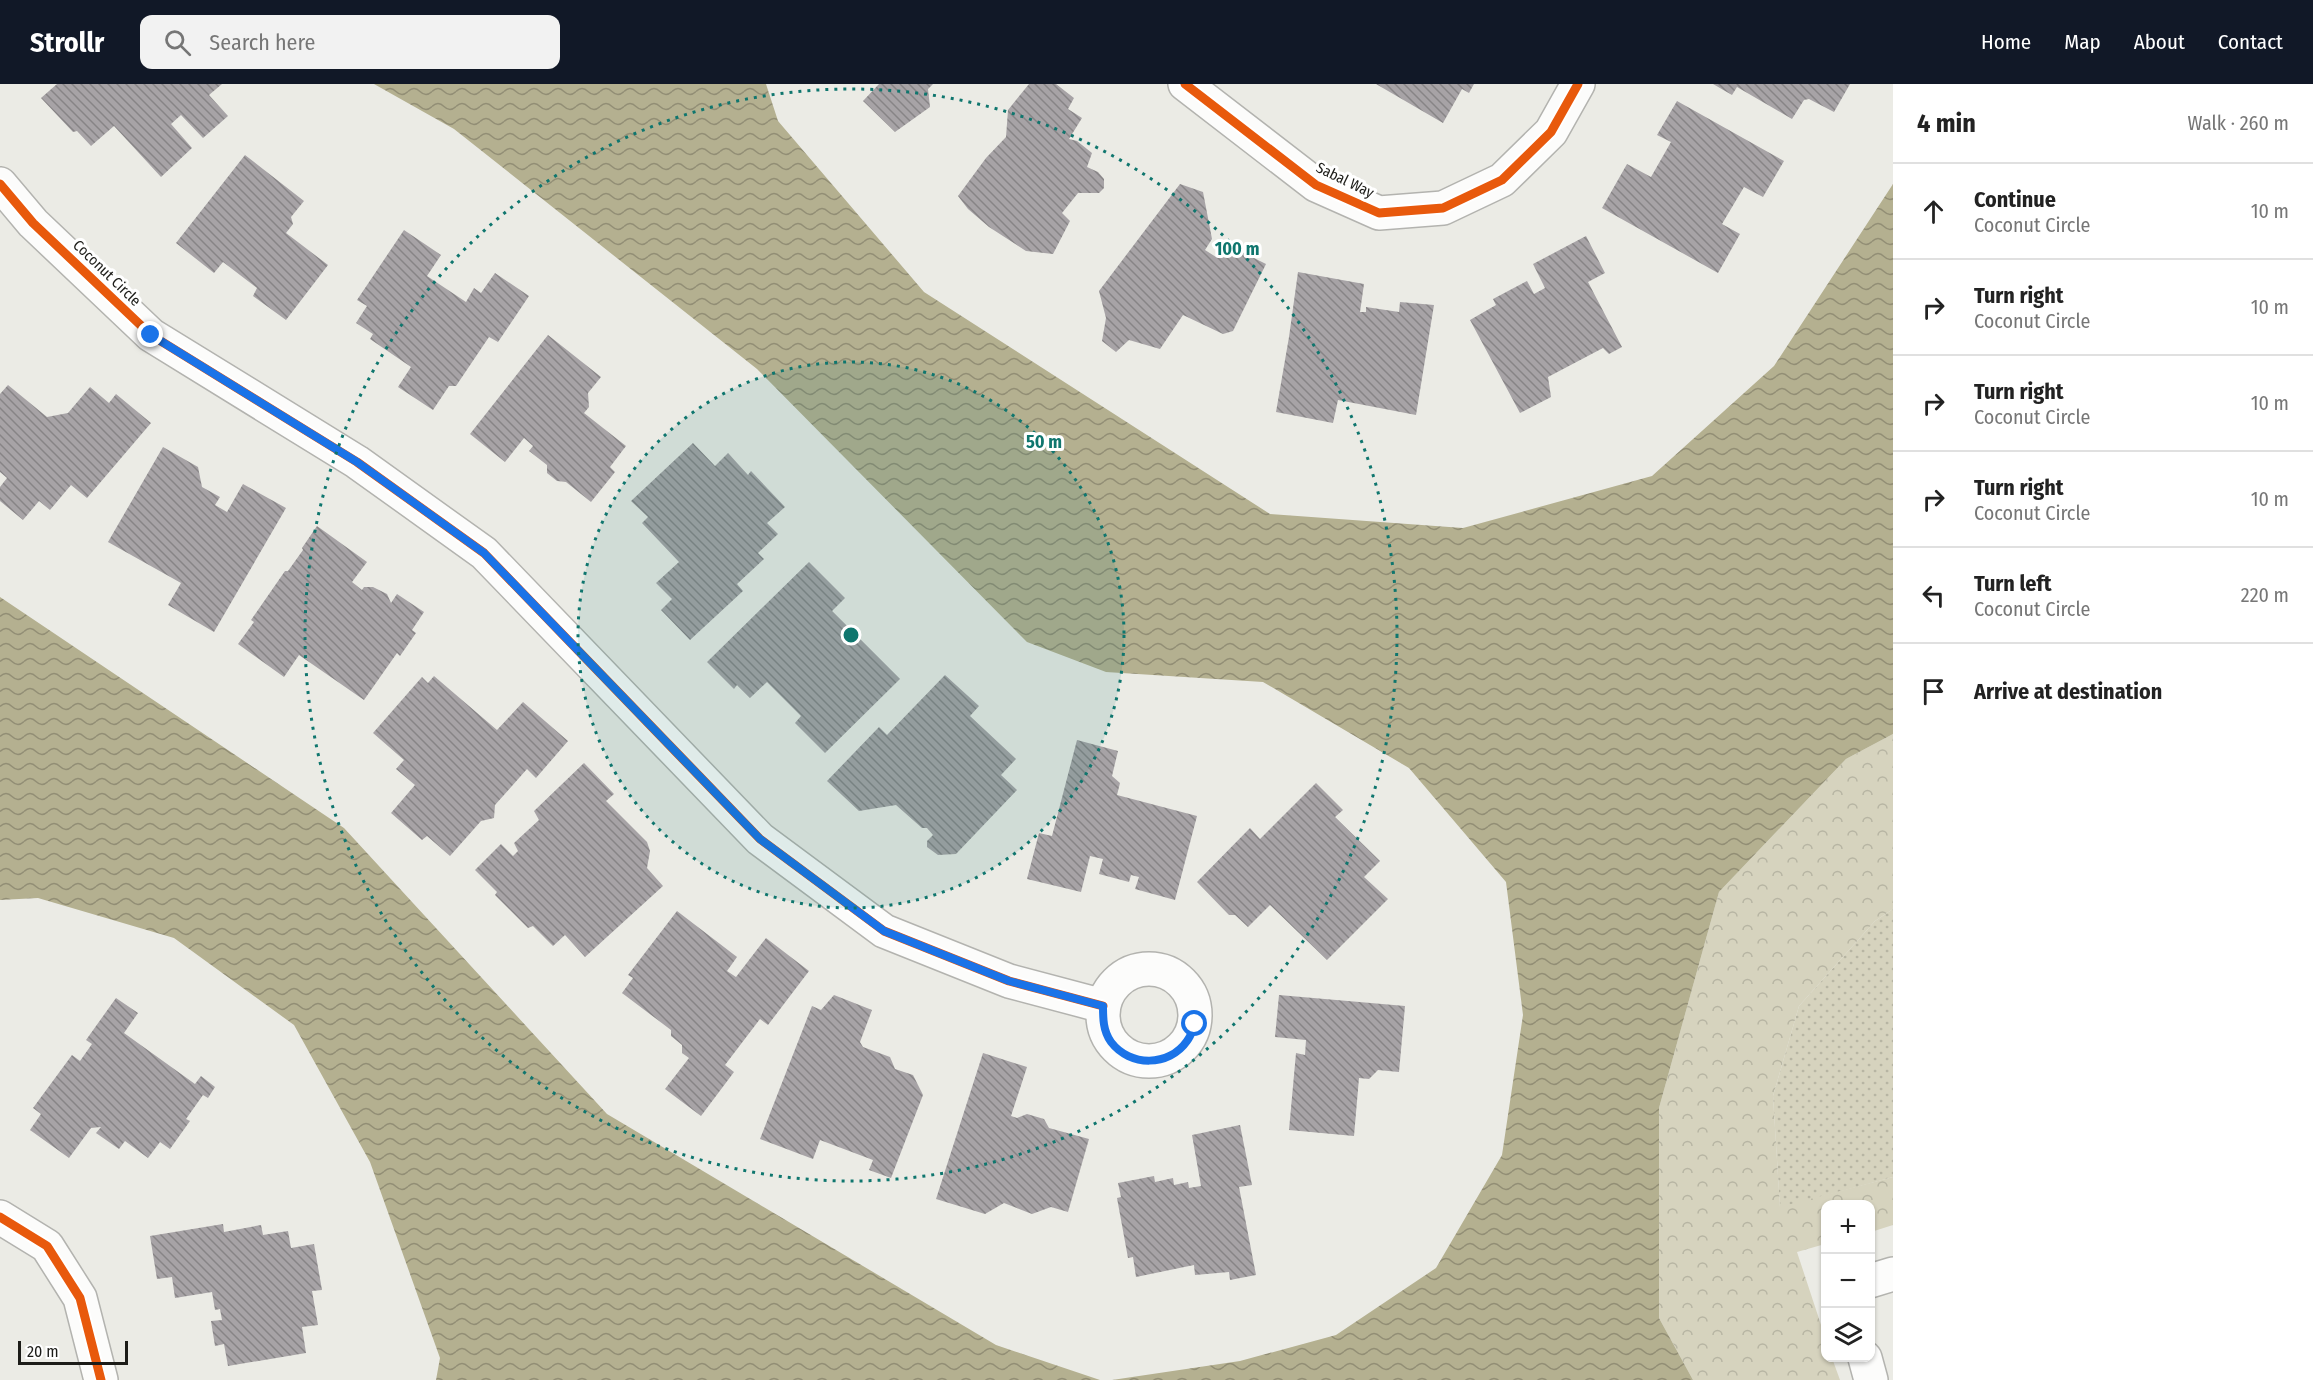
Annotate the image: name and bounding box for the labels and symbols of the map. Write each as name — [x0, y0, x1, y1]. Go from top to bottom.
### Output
street label: Sabal Way — [1313, 158, 1377, 202]
street label: Coconut Circle — [69, 236, 145, 310]
text: 100 m — [1215, 238, 1259, 260]
route end — [137, 321, 163, 347]
text: 50 m — [1026, 431, 1062, 453]
centre of rings — [841, 625, 861, 645]
route start — [1181, 1010, 1207, 1036]
scale bar — [18, 1338, 128, 1366]

